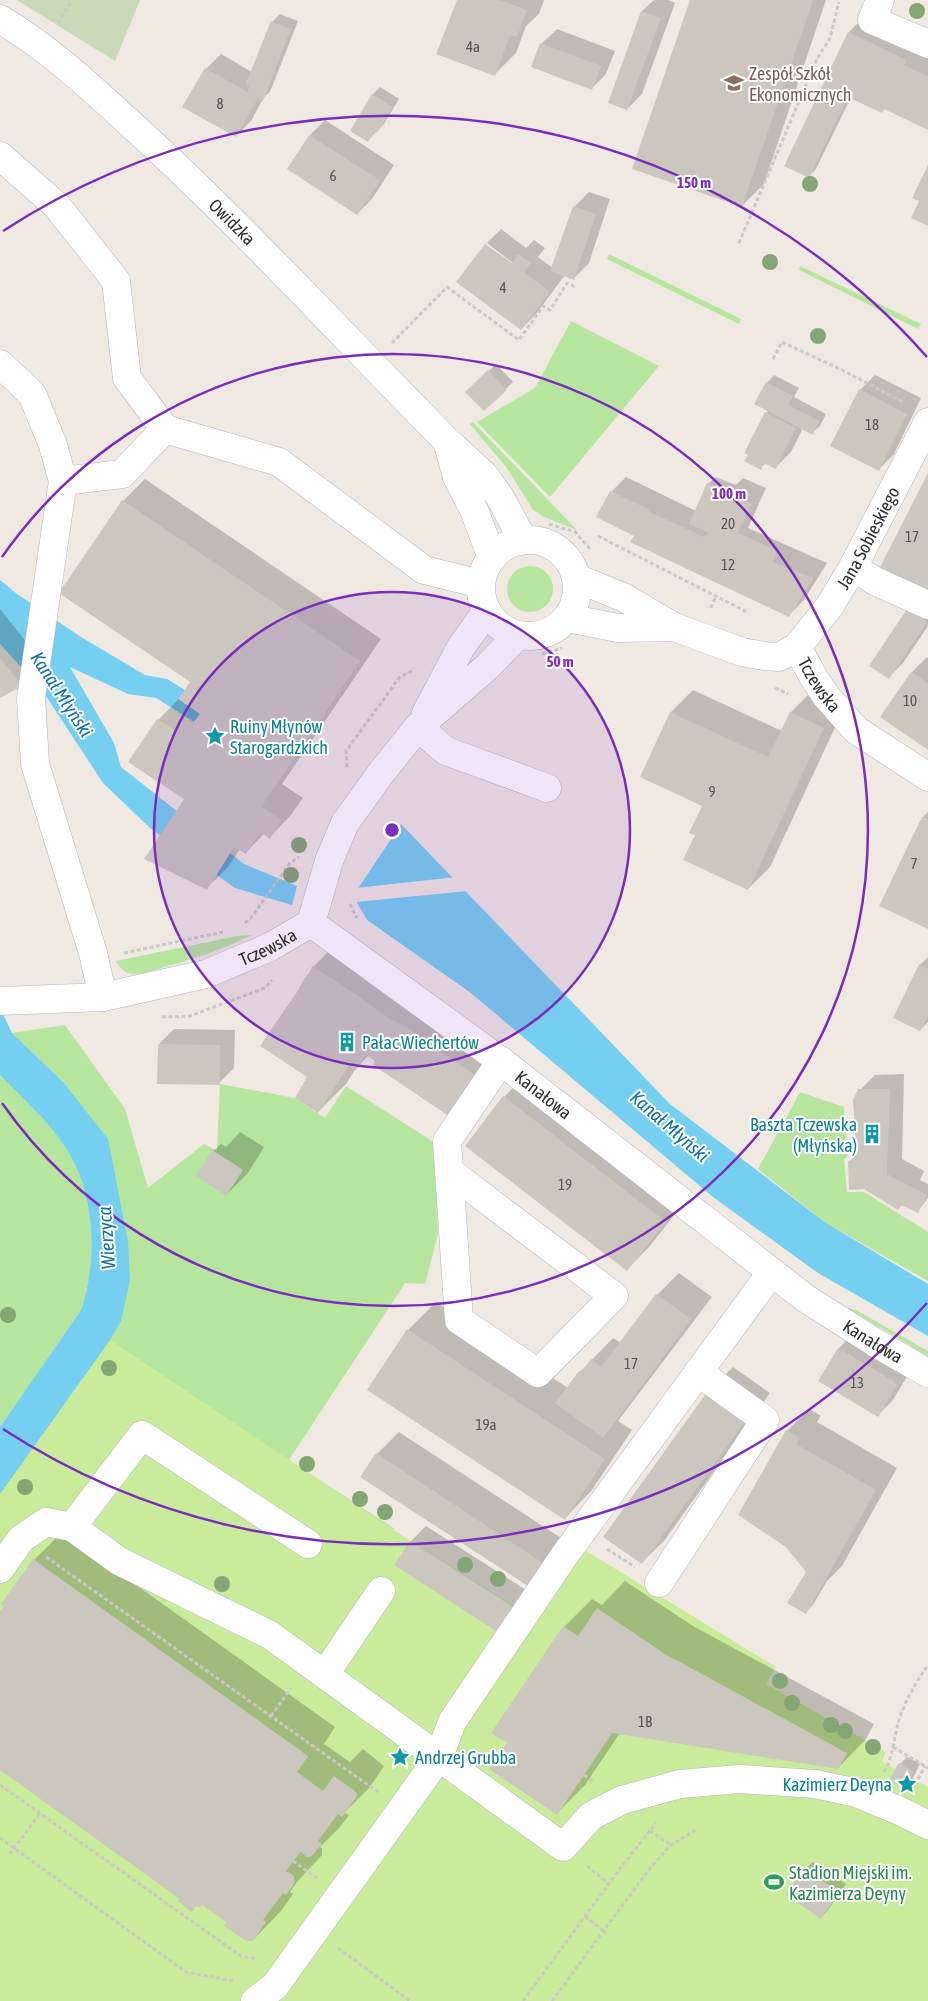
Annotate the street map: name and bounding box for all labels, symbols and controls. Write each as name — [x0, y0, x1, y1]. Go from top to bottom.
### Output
house number: 4a — [466, 38, 480, 55]
place label: Zespół Szkół Ekonomicznych — [749, 63, 851, 105]
school or university icon: Zespół Szkół Ekonomicznych — [723, 72, 745, 94]
house number: 8 — [216, 95, 224, 112]
house number: 6 — [329, 167, 337, 184]
text: 150 m — [677, 174, 711, 191]
street label: Owidzka — [205, 194, 260, 249]
house number: 4 — [499, 279, 507, 296]
house number: 18 — [865, 416, 879, 433]
street label: Jana Sobieskiego — [832, 483, 903, 593]
text: 100 m — [712, 485, 746, 502]
house number: 20 — [721, 515, 735, 532]
house number: 17 — [905, 528, 919, 545]
house number: 12 — [721, 556, 735, 573]
water label: Kanał Młyński — [26, 647, 98, 741]
text: 50 m — [547, 653, 574, 670]
street label: Tczewska — [794, 654, 846, 716]
house number: 10 — [903, 692, 917, 709]
place label: Ruiny Młynów Starogardzkich — [230, 716, 328, 758]
place icon: Ruiny Młynów Starogardzkich — [204, 725, 226, 747]
house number: 9 — [708, 783, 716, 800]
centre of rings — [383, 821, 401, 839]
house number: 7 — [910, 855, 918, 872]
street label: Tczewska — [236, 924, 300, 969]
building icon: Pałac Wiechertów — [336, 1031, 358, 1053]
place label: Pałac Wiechertów — [362, 1032, 479, 1053]
street label: Kanałowa — [511, 1066, 576, 1123]
water label: Kanał Młyński — [626, 1086, 714, 1166]
place label: Baszta Tczewska (Młyńska) — [750, 1114, 857, 1156]
building icon: Baszta Tczewska (Młyńska) — [861, 1123, 883, 1145]
house number: 19 — [558, 1176, 572, 1193]
water label: Wierzyca — [93, 1206, 119, 1270]
street label: Kanałowa — [840, 1315, 907, 1367]
house number: 17 — [624, 1355, 638, 1372]
house number: 13 — [850, 1374, 864, 1391]
house number: 19a — [475, 1416, 497, 1433]
house number: 1B — [638, 1713, 652, 1730]
place icon: Andrzej Grubba — [389, 1746, 411, 1768]
place label: Andrzej Grubba — [415, 1747, 516, 1768]
place icon: Kazimierz Deyna — [896, 1773, 918, 1795]
place label: Kazimierz Deyna — [782, 1774, 892, 1795]
place label: Stadion Miejski im. Kazimierza Deyny — [789, 1862, 912, 1904]
sports icon: Stadion Miejski im. Kazimierza Deyny — [763, 1871, 785, 1893]

